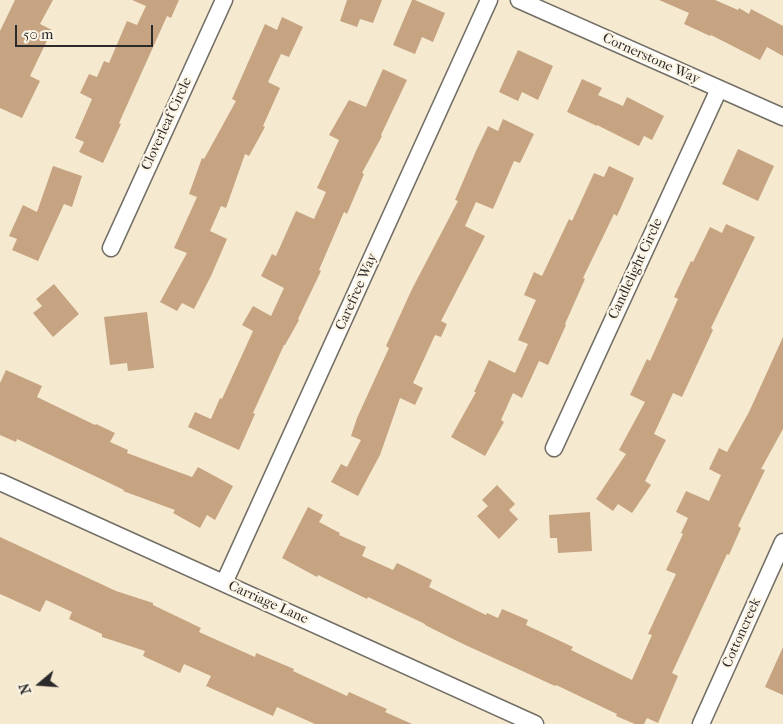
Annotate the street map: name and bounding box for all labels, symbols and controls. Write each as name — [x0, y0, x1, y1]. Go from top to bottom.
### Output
scale bar — [18, 15, 155, 47]
text: 50 m — [23, 25, 53, 43]
street label: Cornerstone Way — [600, 30, 702, 88]
street label: Cloverleaf Circle — [138, 75, 196, 173]
street label: Candlelight Circle — [605, 216, 667, 322]
street label: Carefree Way — [333, 251, 381, 333]
street label: Carriage Lane — [225, 578, 311, 628]
street label: Cottoncreek — [719, 596, 765, 670]
north arrow — [15, 659, 65, 709]
text: N — [16, 681, 35, 696]

